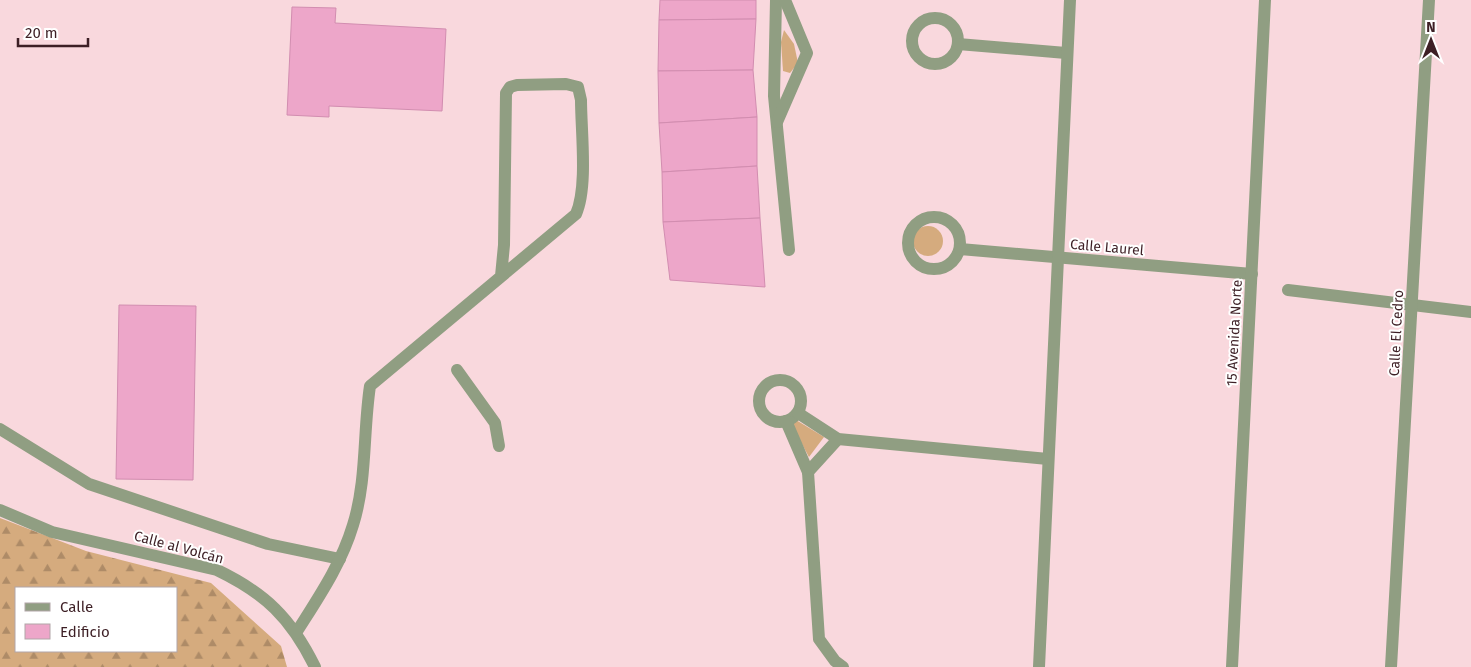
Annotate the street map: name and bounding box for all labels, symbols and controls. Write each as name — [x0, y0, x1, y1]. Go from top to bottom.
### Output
scale bar — [18, 15, 88, 47]
north arrow — [1406, 15, 1456, 65]
text: N — [1426, 19, 1436, 36]
text: 20 m — [25, 24, 58, 42]
street label: Calle Laurel — [1069, 236, 1145, 259]
street label: 15 Avenida Norte — [1223, 279, 1246, 387]
street label: Calle El Cedro — [1386, 289, 1407, 377]
street label: Calle al Volcán — [132, 527, 225, 568]
legend — [15, 587, 178, 652]
text: Calle — [60, 598, 93, 616]
text: Edificio — [60, 623, 110, 641]

